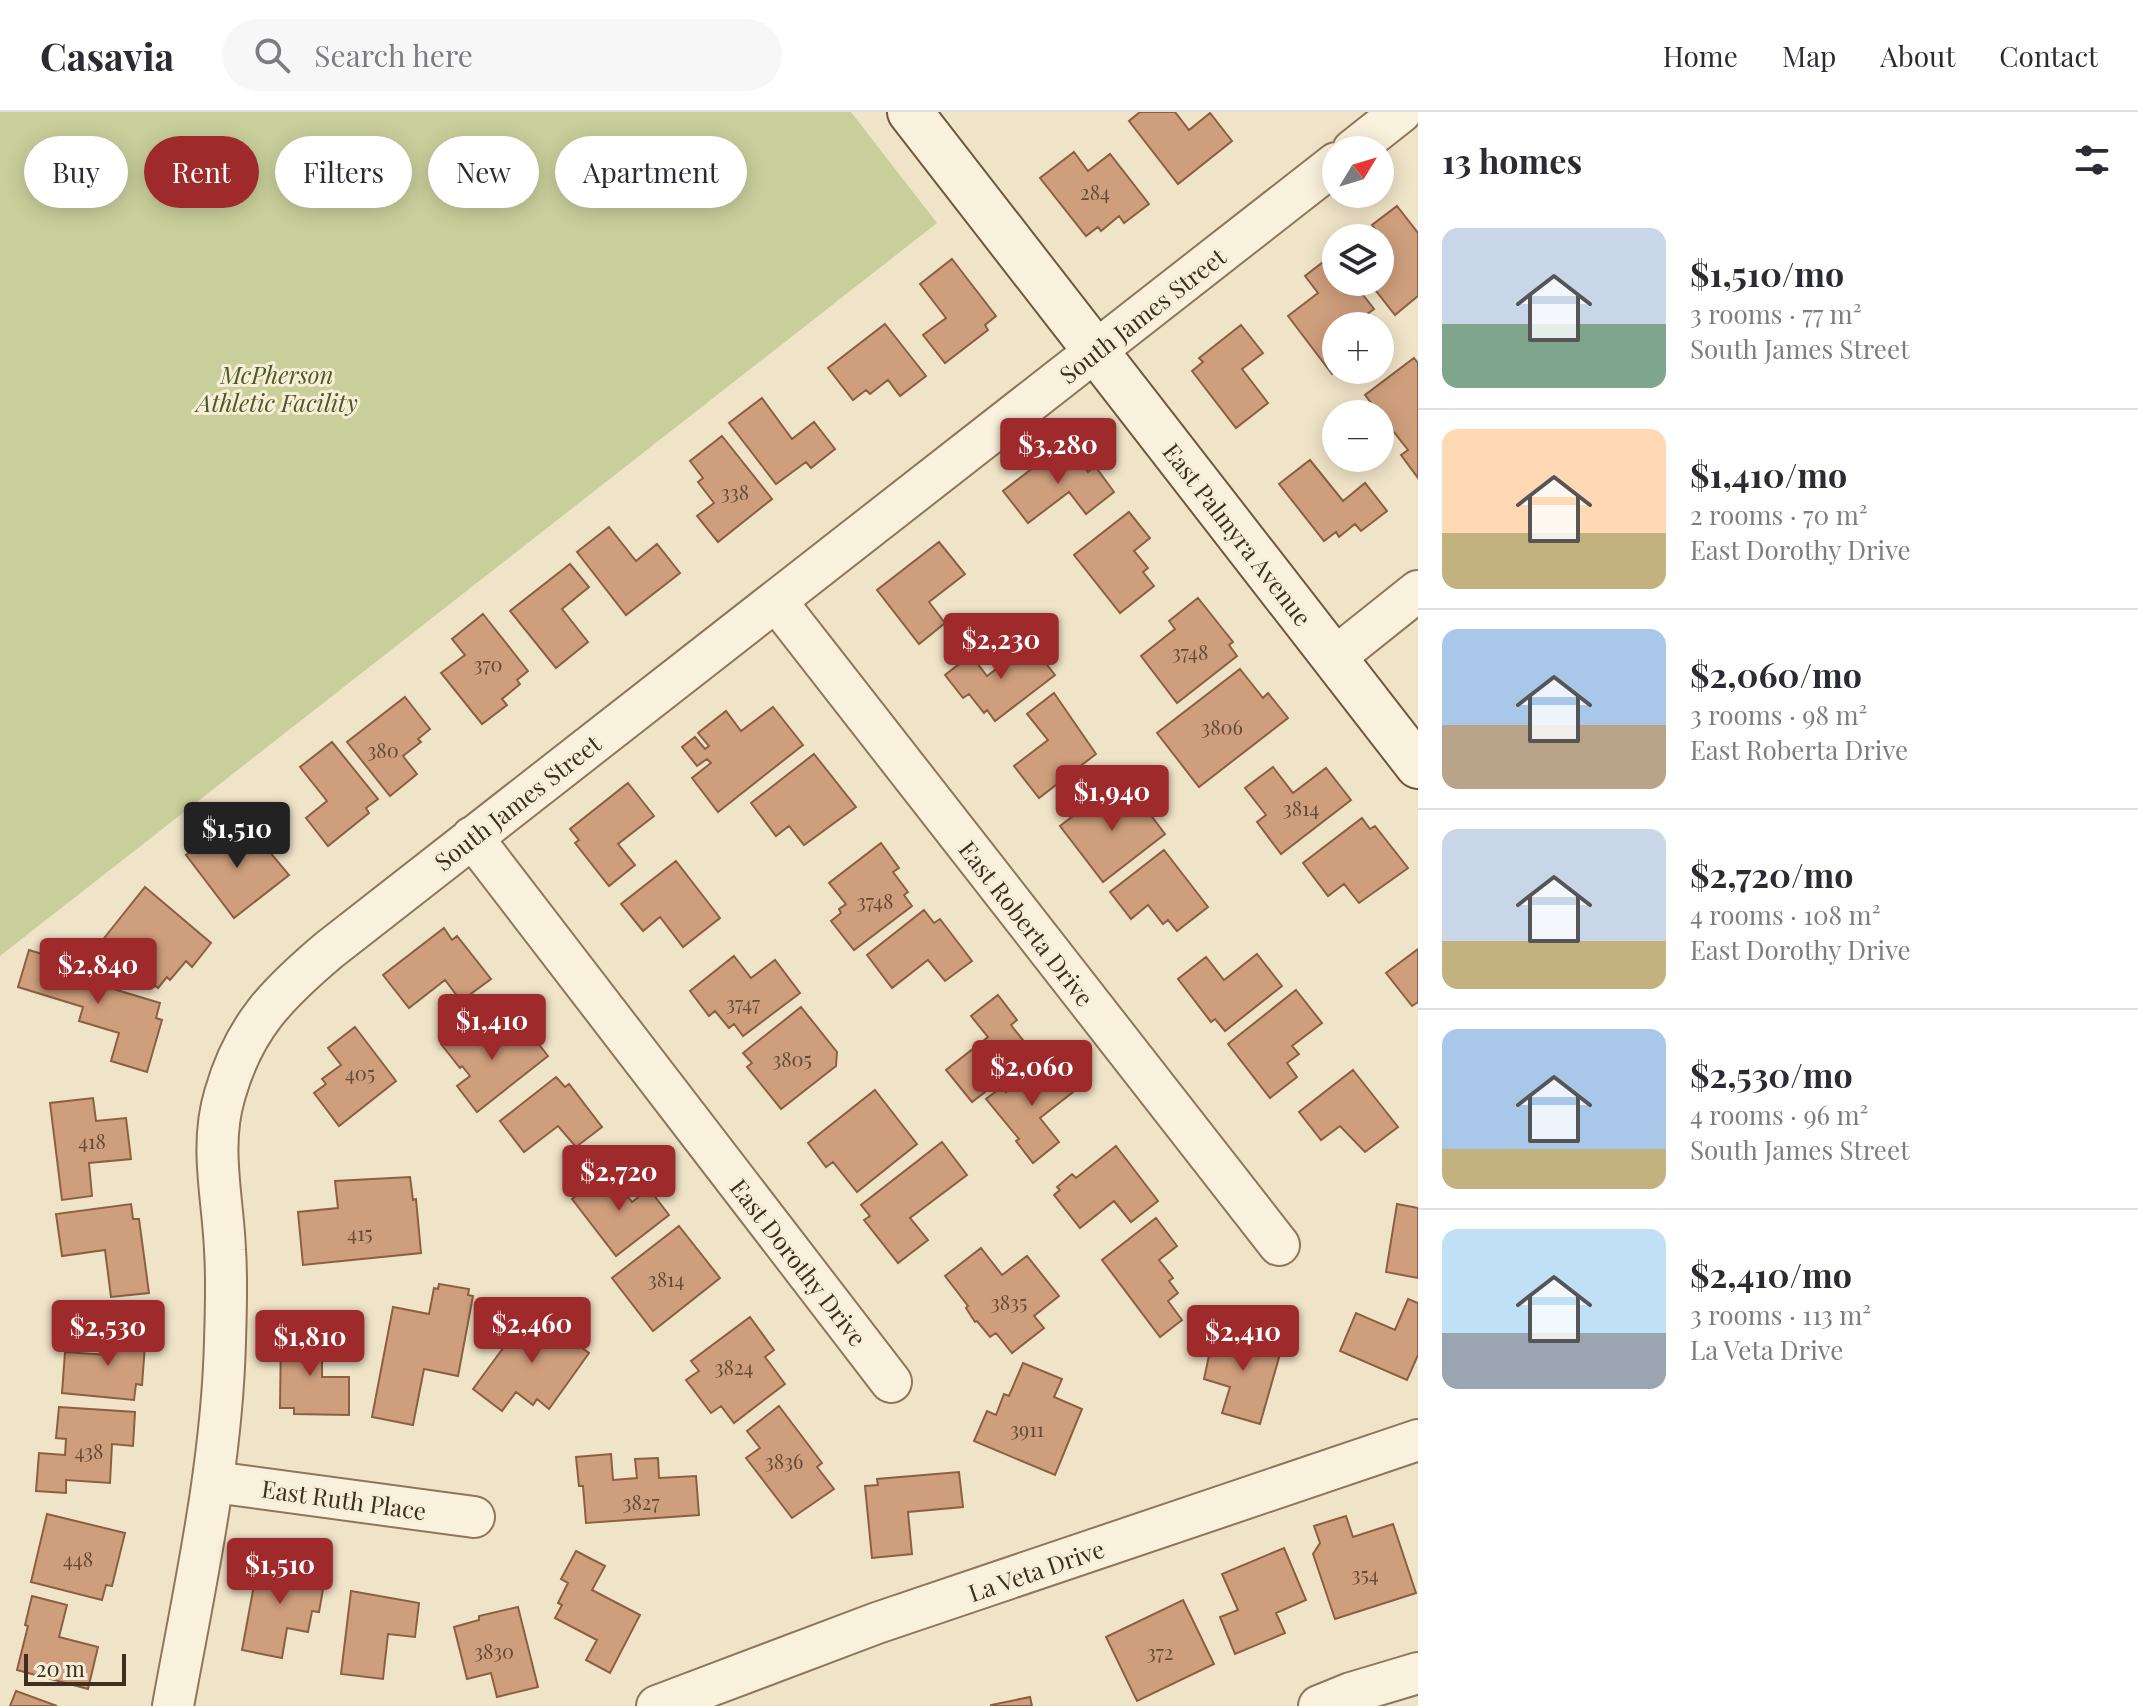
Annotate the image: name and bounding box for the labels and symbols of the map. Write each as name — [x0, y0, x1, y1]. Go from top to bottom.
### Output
north arrow — [1322, 136, 1394, 208]
house number: 284 — [1080, 178, 1110, 205]
street label: South James Street — [1052, 240, 1232, 390]
park label: McPherson Athletic Facility — [193, 358, 358, 418]
pin: $3,280 — [993, 418, 1123, 486]
street label: East Palmyra Avenue — [1156, 436, 1320, 632]
house number: 338 — [721, 478, 749, 505]
pin: $2,230 — [936, 613, 1066, 681]
house number: 3748 — [1172, 638, 1208, 665]
house number: 370 — [473, 650, 503, 677]
house number: 3806 — [1201, 713, 1243, 740]
street label: South James Street — [427, 727, 607, 877]
house number: 380 — [367, 736, 399, 763]
pin: $1,940 — [1047, 765, 1177, 833]
house number: 3814 — [1283, 794, 1319, 821]
pin: $1,510 — [172, 802, 302, 870]
street label: East Roberta Drive — [952, 834, 1102, 1012]
house number: 3748 — [857, 887, 893, 914]
pin: $2,840 — [33, 938, 163, 1006]
house number: 3747 — [726, 989, 760, 1016]
pin: $1,410 — [427, 994, 557, 1062]
pin: $2,060 — [967, 1040, 1097, 1108]
house number: 3805 — [772, 1045, 812, 1072]
house number: 405 — [345, 1059, 375, 1086]
house number: 418 — [78, 1127, 106, 1154]
pin: $2,720 — [554, 1145, 684, 1213]
street label: East Dorothy Drive — [724, 1172, 874, 1352]
house number: 415 — [347, 1219, 373, 1246]
house number: 3814 — [648, 1265, 684, 1292]
house number: 3835 — [991, 1288, 1027, 1315]
pin: $2,460 — [467, 1297, 597, 1365]
pin: $2,530 — [43, 1300, 173, 1368]
pin: $2,410 — [1178, 1305, 1308, 1373]
pin: $1,810 — [245, 1310, 375, 1378]
house number: 3824 — [715, 1353, 754, 1380]
house number: 3911 — [1010, 1415, 1044, 1442]
house number: 438 — [75, 1437, 103, 1464]
house number: 3836 — [765, 1447, 803, 1474]
street label: East Ruth Place — [260, 1472, 428, 1526]
house number: 3827 — [622, 1488, 660, 1515]
street label: La Veta Drive — [964, 1532, 1108, 1608]
pin: $1,510 — [215, 1538, 345, 1606]
house number: 448 — [63, 1545, 93, 1572]
house number: 354 — [1351, 1560, 1379, 1587]
house number: 3830 — [474, 1637, 514, 1664]
house number: 372 — [1147, 1638, 1173, 1665]
scale bar — [24, 1650, 126, 1686]

